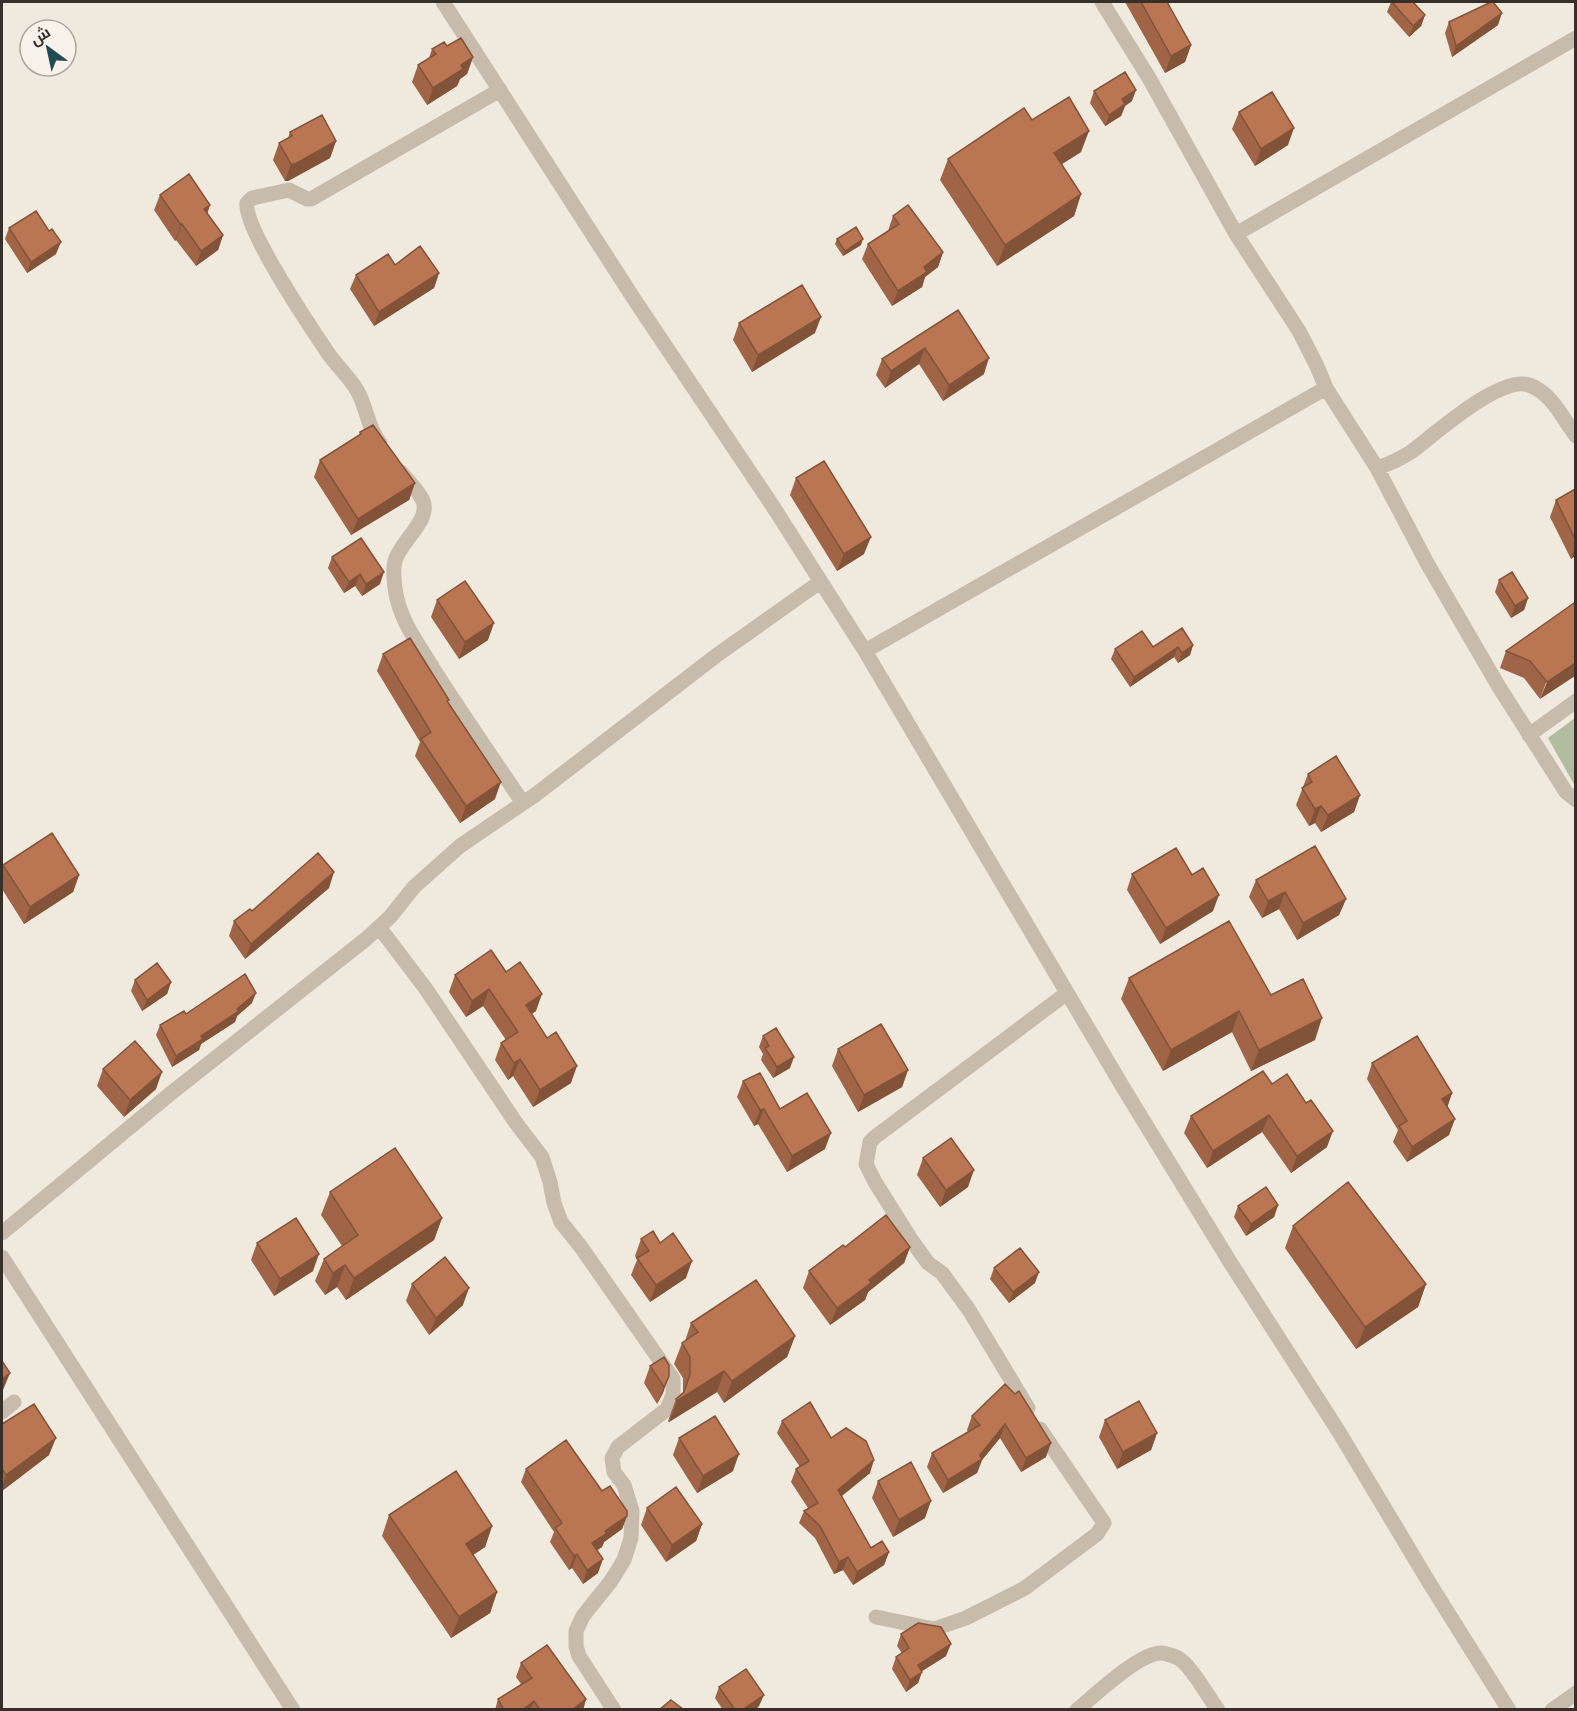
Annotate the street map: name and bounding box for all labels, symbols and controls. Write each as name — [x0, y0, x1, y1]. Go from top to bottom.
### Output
north arrow — [18, 18, 78, 78]
text: ش — [26, 21, 54, 49]

